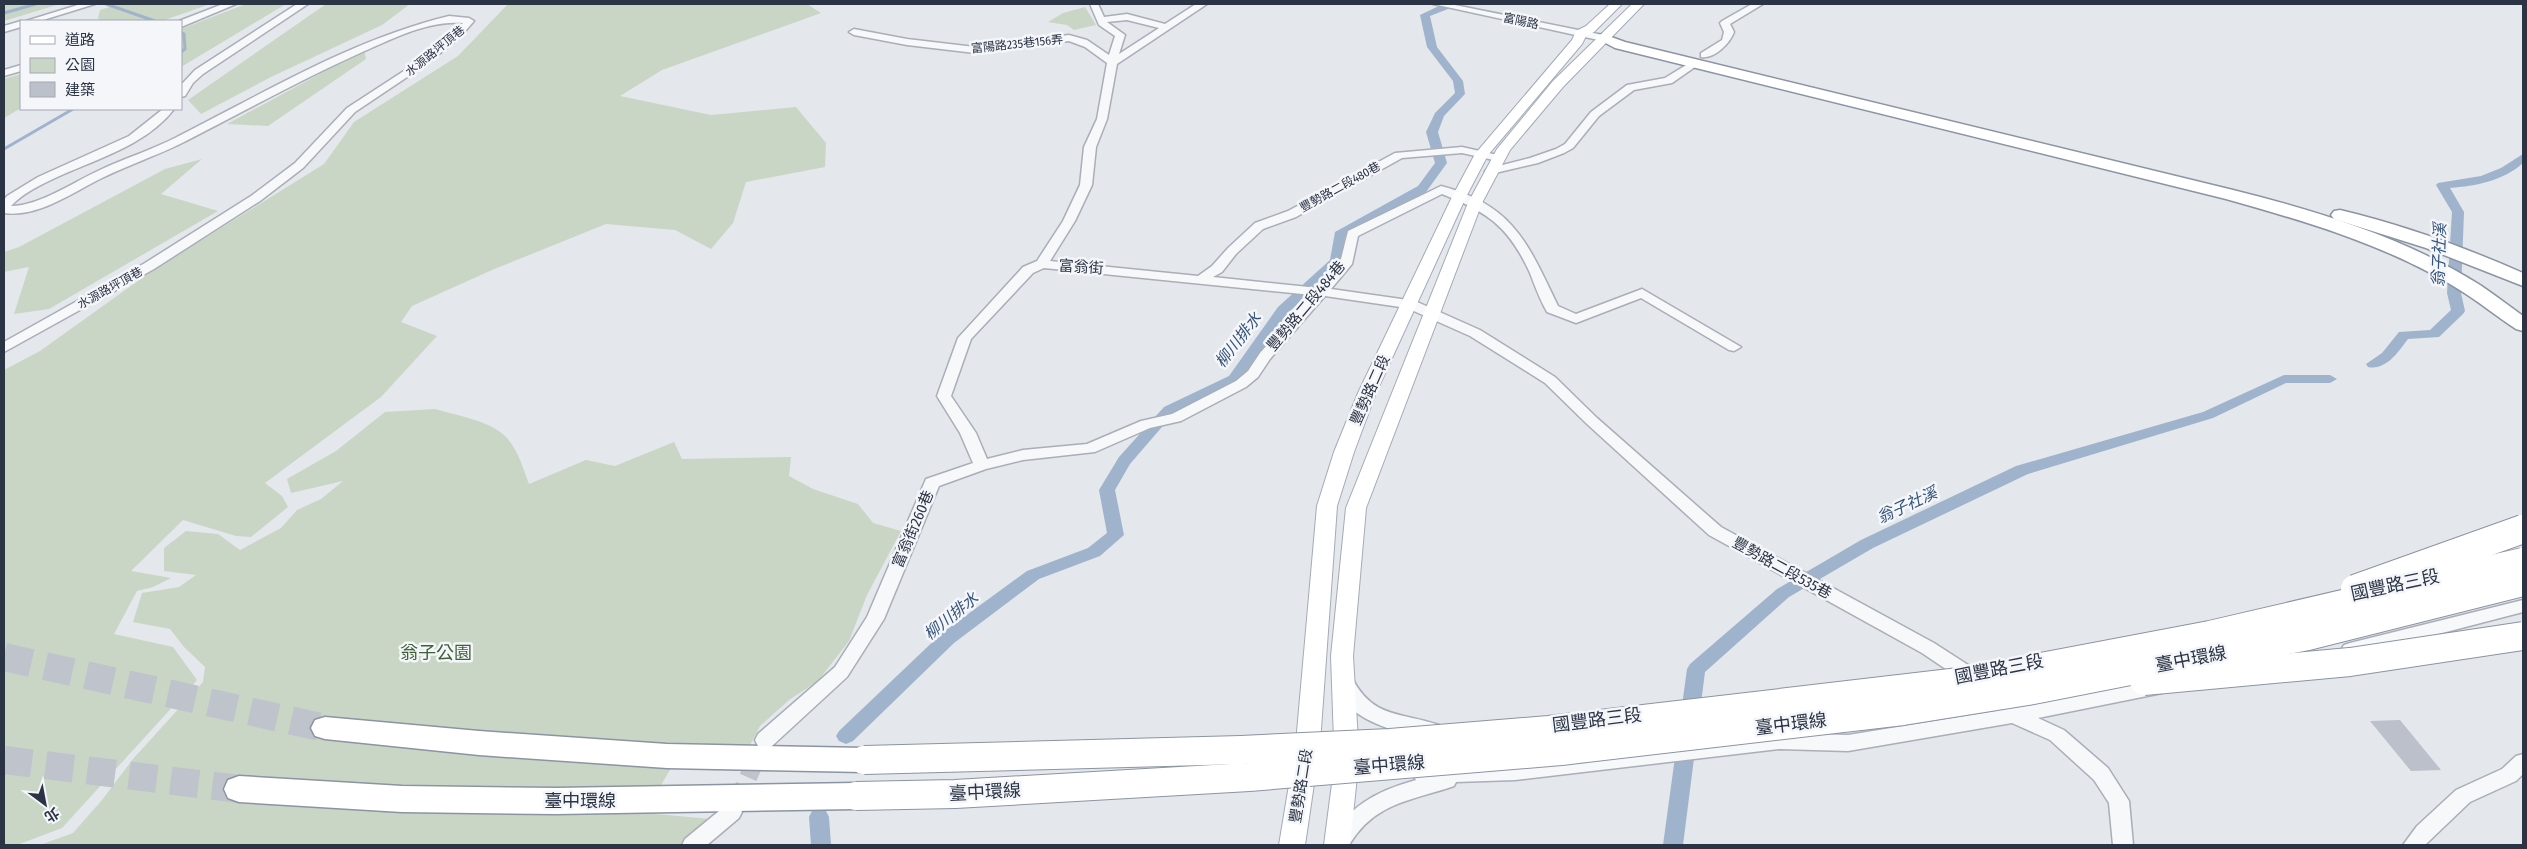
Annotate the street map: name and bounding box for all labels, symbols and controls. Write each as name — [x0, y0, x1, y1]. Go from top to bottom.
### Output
street label: 富陽路 — [1502, 10, 1540, 32]
legend — [20, 20, 182, 110]
street label: 水源路坪頂巷 — [403, 23, 467, 79]
text: 道路 — [65, 31, 95, 49]
street label: 富陽路235巷156弄 — [970, 32, 1064, 56]
text: 公園 — [65, 56, 95, 74]
text: 建築 — [65, 81, 95, 99]
street label: 豐勢路二段480巷 — [1297, 159, 1383, 215]
water label: 翁子社溪 — [2428, 221, 2450, 287]
street label: 富翁街 — [1058, 256, 1104, 278]
street label: 豐勢路二段484巷 — [1263, 257, 1349, 355]
street label: 水源路坪頂巷 — [75, 264, 145, 312]
water label: 柳川排水 — [1211, 308, 1266, 371]
street label: 豐勢路二段 — [1347, 352, 1393, 428]
water label: 翁子社溪 — [1874, 482, 1942, 527]
street label: 富翁街260巷 — [889, 488, 937, 570]
street label: 豐勢路二段535巷 — [1729, 533, 1835, 603]
street label: 國豐路三段 — [2349, 565, 2441, 605]
water label: 柳川排水 — [920, 588, 983, 644]
street label: 臺中環線 — [2154, 641, 2228, 677]
park label: 翁子公園 — [400, 642, 472, 664]
street label: 國豐路三段 — [1953, 650, 2045, 688]
street label: 國豐路三段 — [1551, 704, 1643, 736]
street label: 臺中環線 — [1754, 709, 1828, 739]
street label: 豐勢路二段 — [1286, 748, 1316, 824]
street label: 臺中環線 — [1352, 751, 1426, 779]
north arrow — [20, 779, 70, 829]
street label: 臺中環線 — [948, 779, 1022, 805]
street label: 臺中環線 — [544, 790, 616, 812]
text: 北 — [41, 804, 62, 826]

